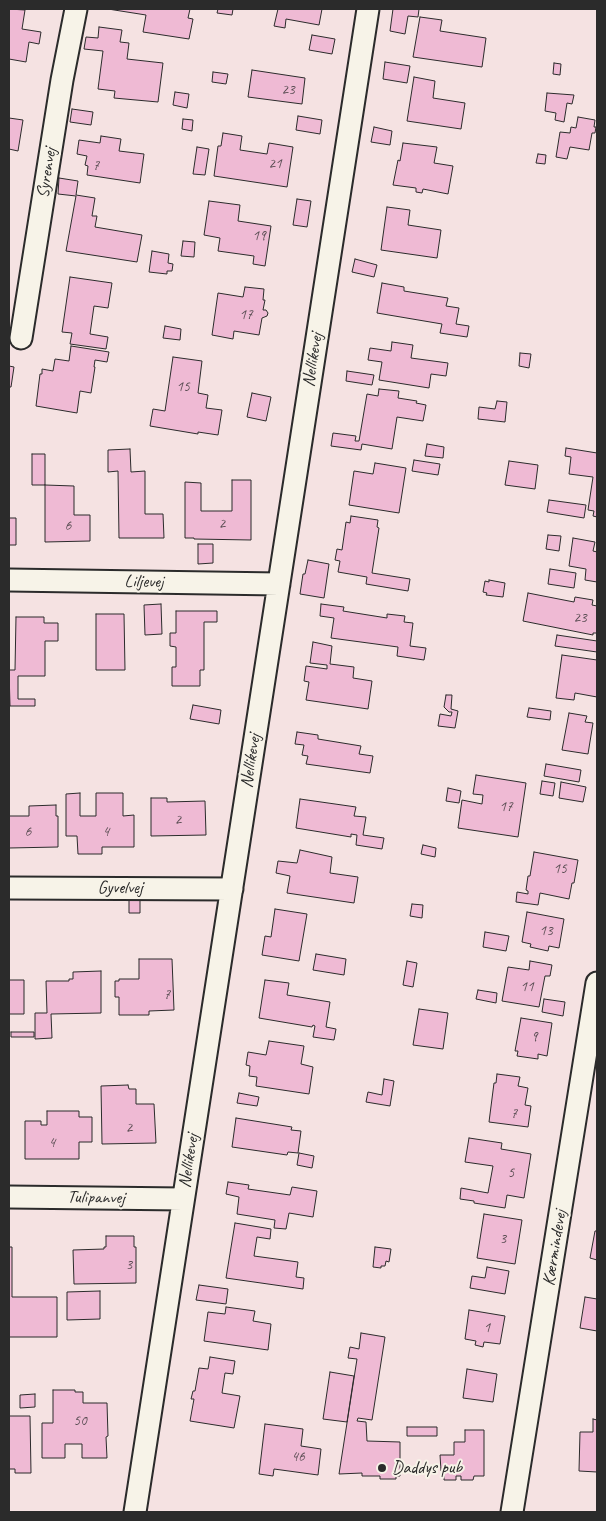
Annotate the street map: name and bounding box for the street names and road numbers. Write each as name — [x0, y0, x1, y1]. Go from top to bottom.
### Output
street label: Syrenvej — [32, 146, 62, 200]
street label: Nellikevej — [298, 331, 328, 389]
street label: Liljevej — [124, 571, 164, 593]
street label: Nellikevej — [236, 732, 266, 790]
street label: Gyvelvej — [97, 877, 143, 899]
street label: Nellikevej — [174, 1132, 204, 1190]
street label: Tulipanvej — [67, 1187, 125, 1209]
street label: Kærmindevej — [538, 1208, 572, 1288]

